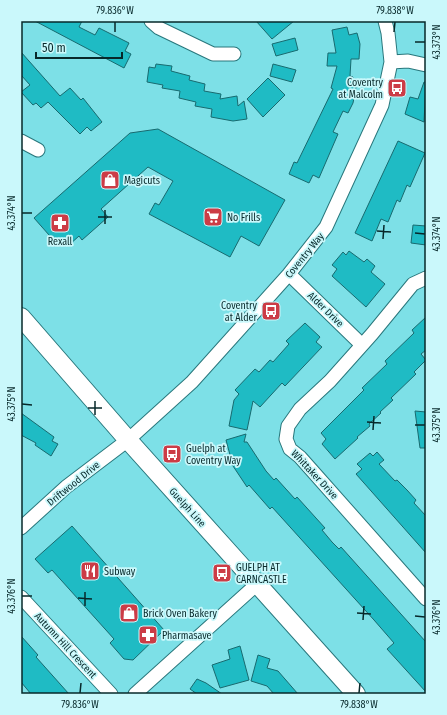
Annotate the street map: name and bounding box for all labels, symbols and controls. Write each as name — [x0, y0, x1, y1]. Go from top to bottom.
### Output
text: 79.836°W — [96, 5, 134, 17]
text: 79.838°W — [376, 5, 414, 17]
text: 43.373°N — [431, 24, 443, 60]
scale bar — [36, 34, 122, 60]
text: 50 m — [42, 41, 66, 55]
place label: Coventry at Malcolm — [338, 77, 384, 101]
bus stop icon: Coventry at Malcolm — [386, 77, 408, 99]
shop icon: Magicuts — [99, 169, 121, 191]
place label: Magicuts — [124, 175, 160, 187]
text: 43.374°N — [6, 195, 18, 231]
supermarket icon: No Frills — [202, 206, 224, 228]
pharmacy icon: Rexall — [49, 212, 71, 234]
place label: No Frills — [227, 212, 260, 224]
text: 43.374°N — [431, 216, 443, 252]
street label: Coventry Way — [283, 230, 327, 281]
place label: Rexall — [48, 236, 73, 248]
street label: Alder Drive — [305, 290, 346, 330]
place label: Coventry at Alder — [221, 300, 258, 324]
bus stop icon: Coventry at Alder — [260, 300, 282, 322]
text: 43.375°N — [6, 386, 18, 422]
text: 43.375°N — [431, 407, 443, 443]
bus stop icon: Guelph at Coventry Way — [161, 443, 183, 465]
place label: Guelph at Coventry Way — [186, 443, 241, 467]
street label: Whittaker Drive — [288, 447, 340, 502]
street label: Driftwood Drive — [45, 459, 102, 509]
street label: Guelph Line — [167, 486, 208, 530]
restaurant icon: Subway — [79, 560, 101, 582]
bus stop icon: GUELPH AT CARNCASTLE — [211, 562, 233, 584]
place label: GUELPH AT CARNCASTLE — [236, 562, 287, 586]
place label: Subway — [104, 566, 136, 578]
text: 43.376°N — [6, 578, 18, 614]
text: 43.376°N — [431, 599, 443, 635]
shop icon: Brick Oven Bakery — [118, 602, 140, 624]
place label: Brick Oven Bakery — [143, 608, 217, 620]
street label: Autumn Hill Crescent — [32, 610, 99, 682]
pharmacy icon: Pharmasave — [137, 624, 159, 646]
place label: Pharmasave — [162, 630, 212, 642]
text: 79.836°W — [61, 699, 99, 711]
text: 79.838°W — [340, 699, 378, 711]

